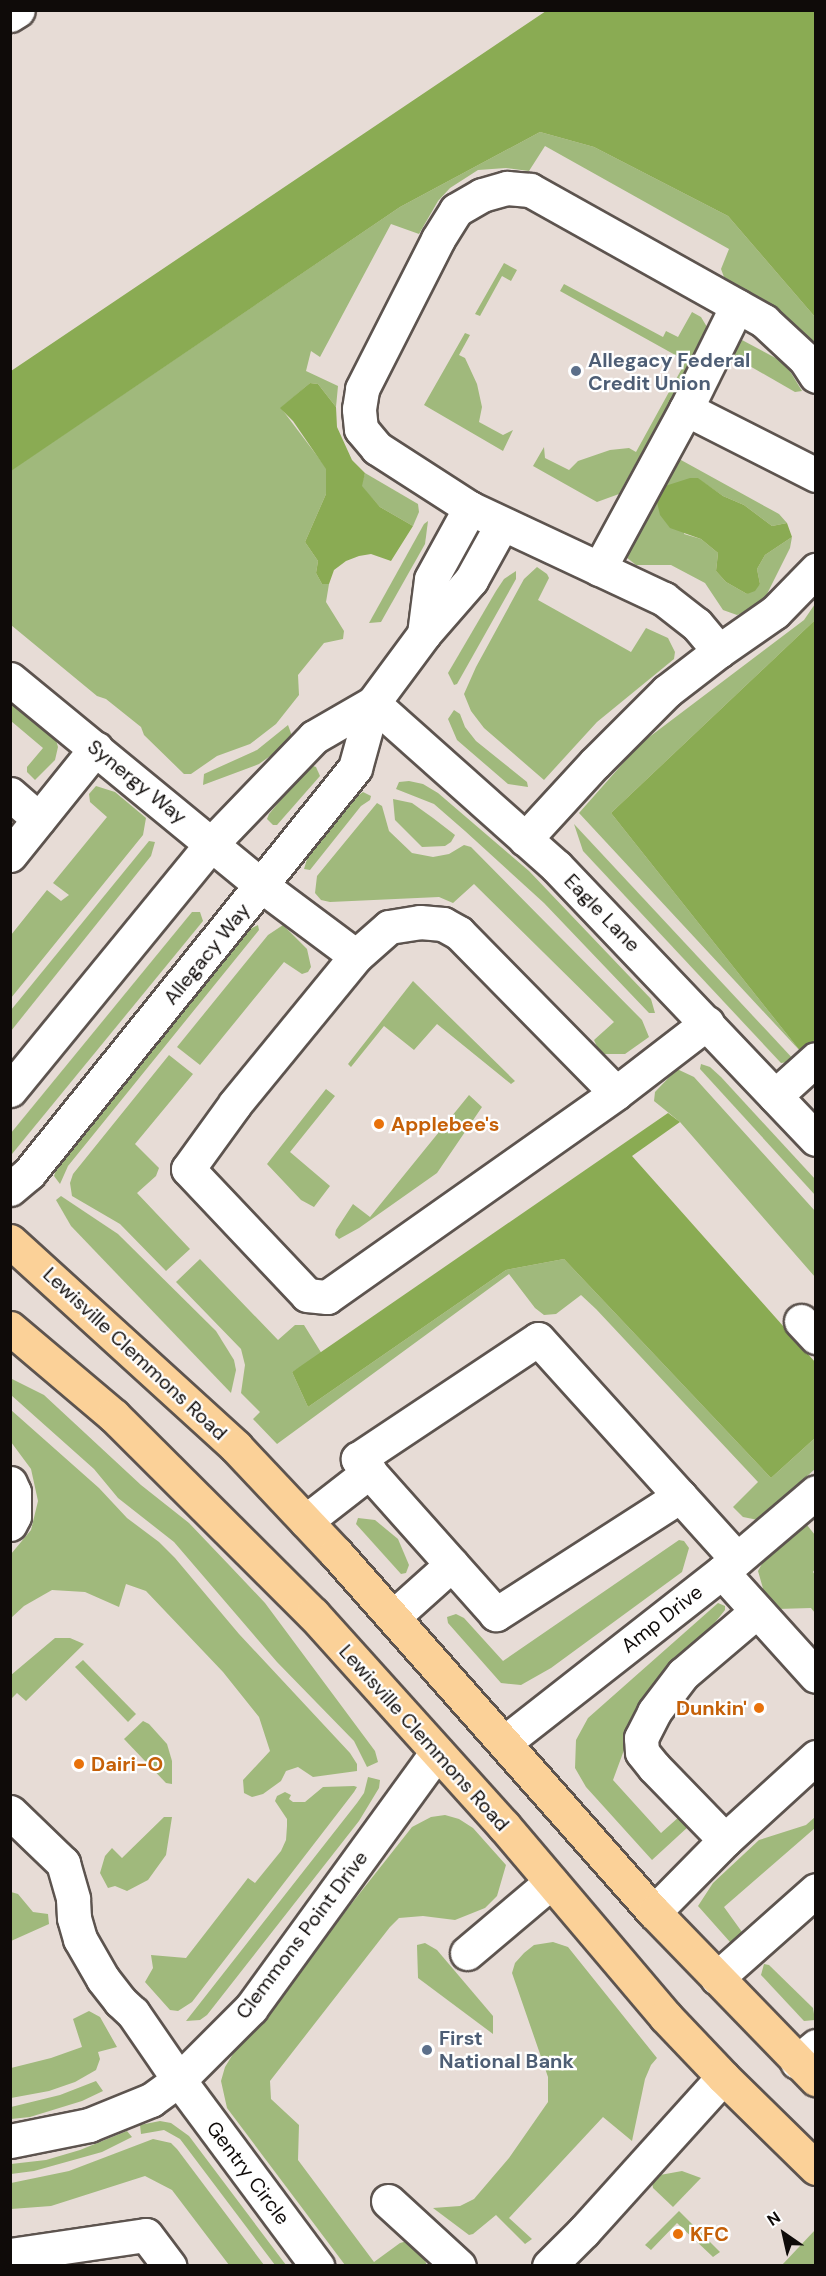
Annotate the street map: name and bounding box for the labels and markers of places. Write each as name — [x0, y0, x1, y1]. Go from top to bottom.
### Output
place label: Allegacy Federal Credit Union — [588, 348, 750, 395]
marker: Allegacy Federal Credit Union — [569, 364, 583, 378]
place label: Applebee's — [391, 1112, 499, 1136]
marker: Applebee's — [372, 1117, 386, 1131]
place label: Dunkin' — [676, 1696, 747, 1720]
marker: Dunkin' — [752, 1701, 766, 1715]
place label: Dairi-O — [91, 1752, 163, 1776]
marker: Dairi-O — [72, 1757, 86, 1771]
place label: First National Bank — [439, 2026, 574, 2073]
marker: First National Bank — [420, 2043, 434, 2057]
place label: KFC — [690, 2222, 729, 2246]
marker: KFC — [671, 2227, 685, 2241]

